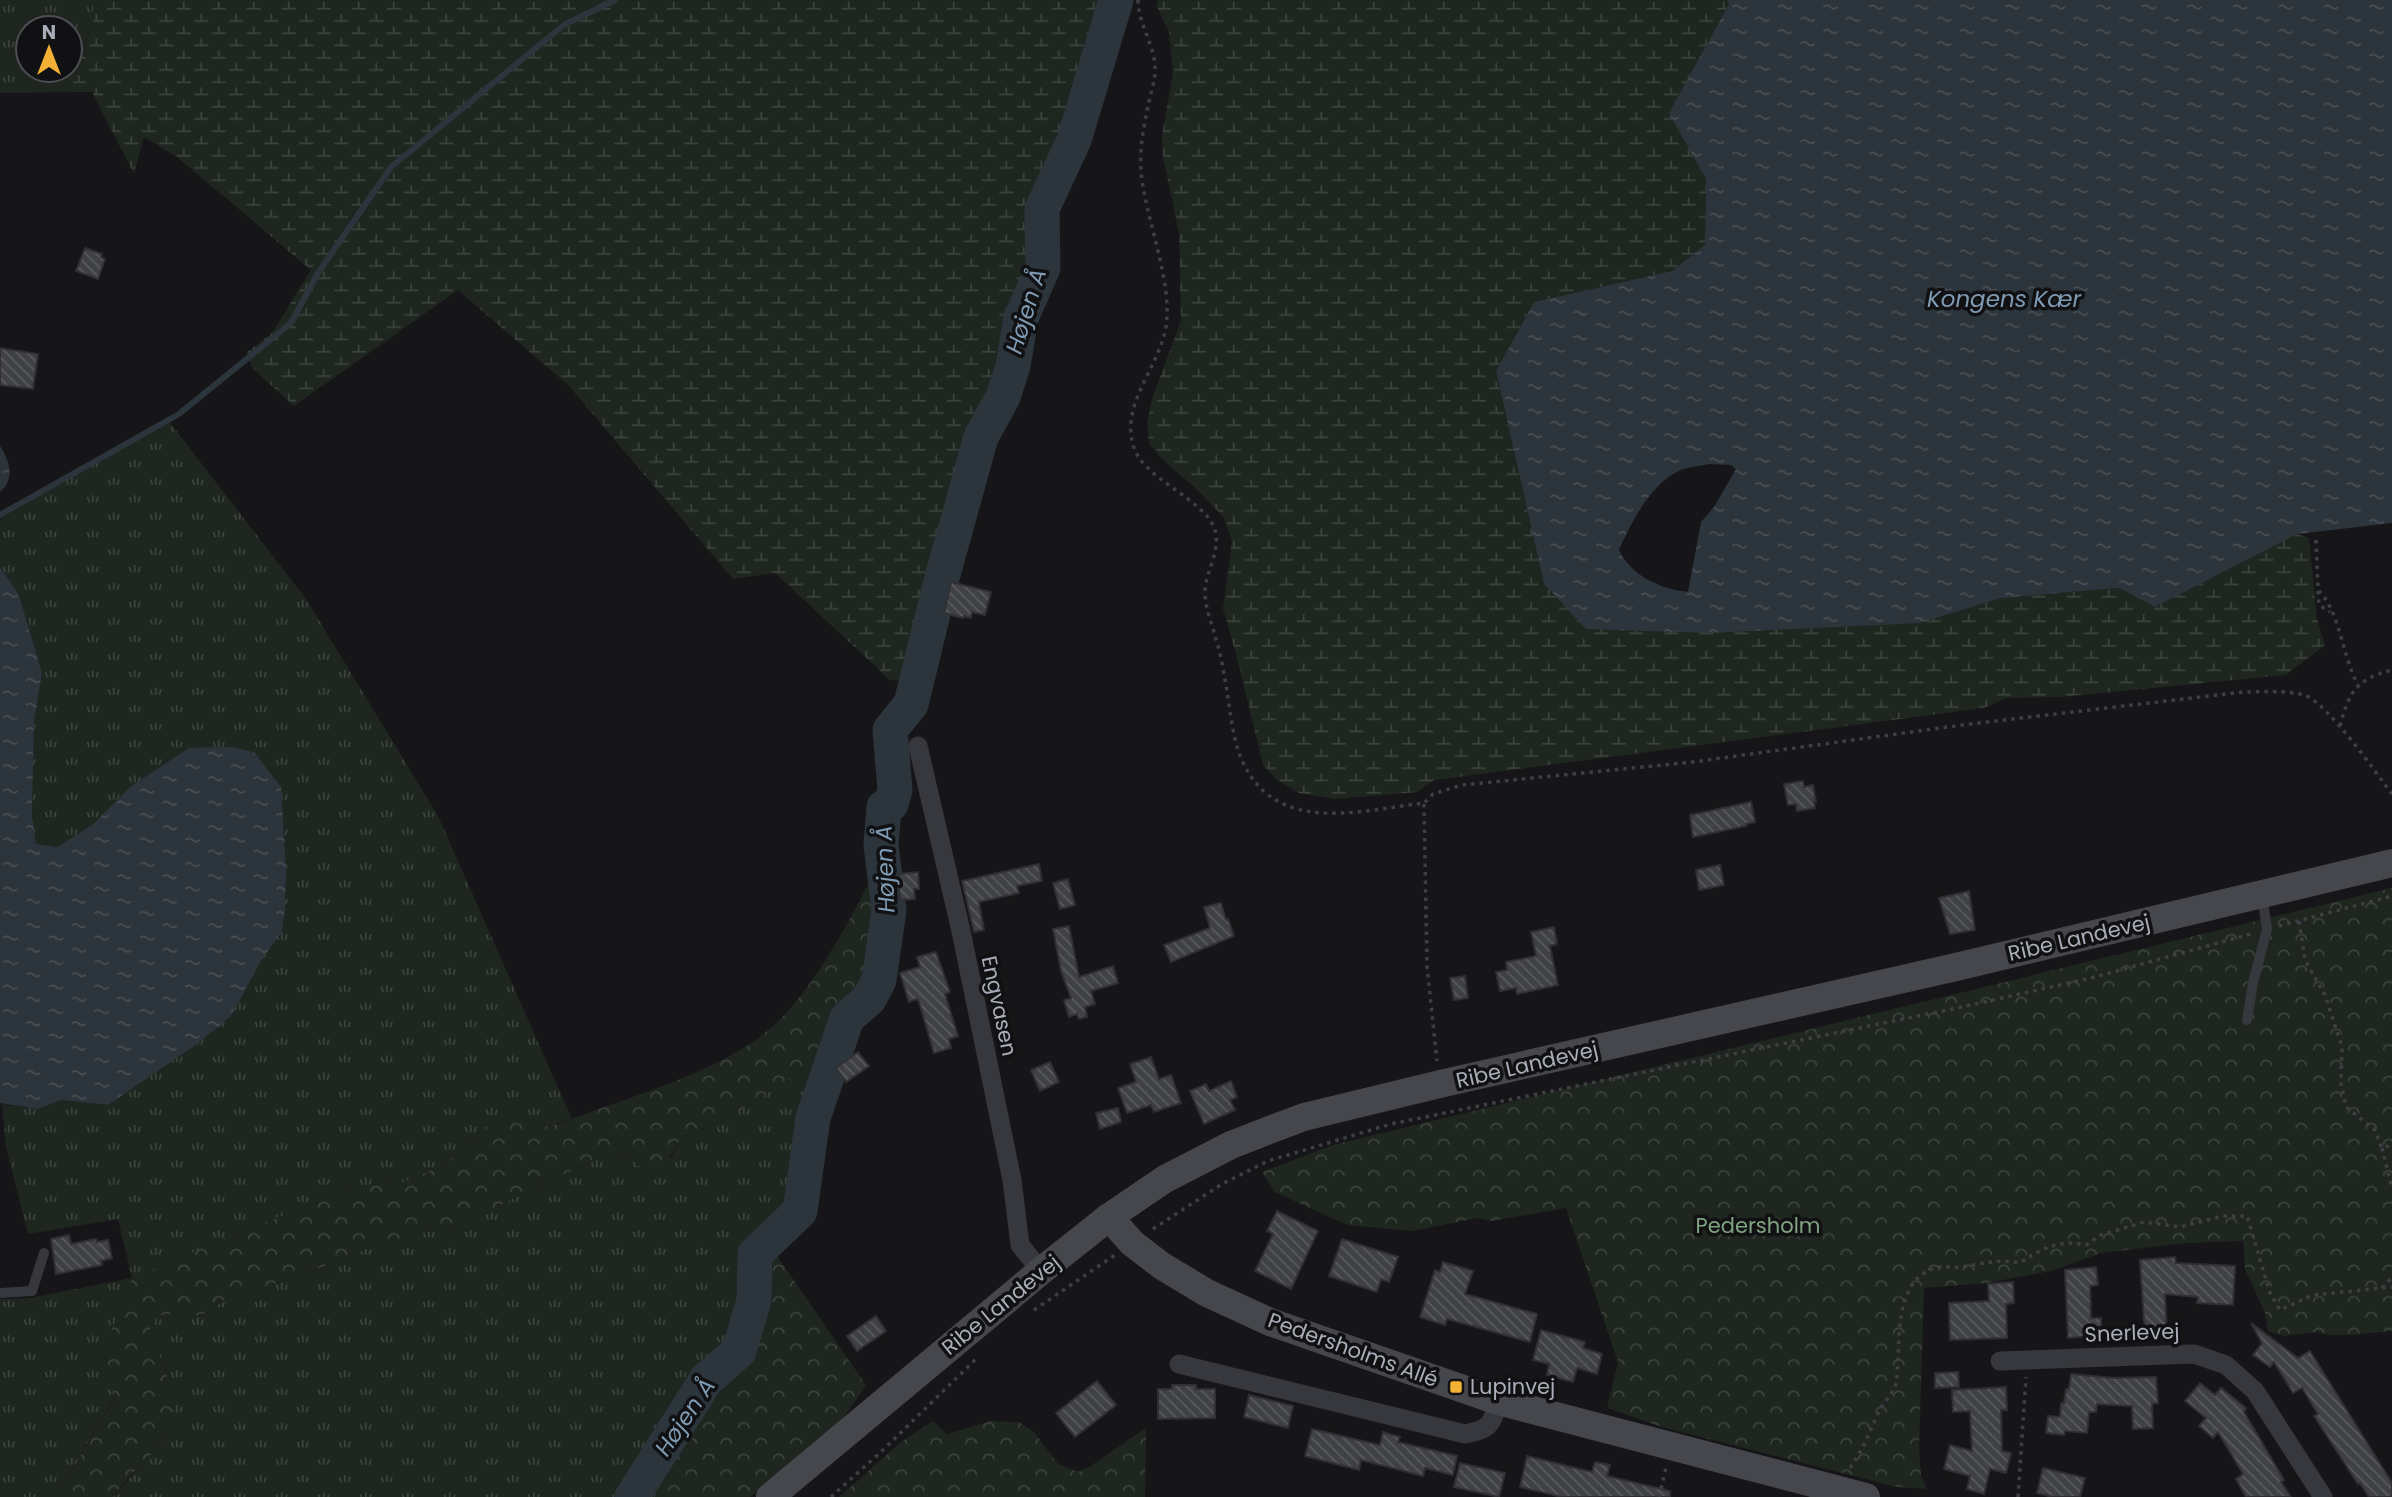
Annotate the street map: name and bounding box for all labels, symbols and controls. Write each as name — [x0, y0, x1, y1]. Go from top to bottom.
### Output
north arrow — [14, 14, 84, 84]
text: N — [42, 19, 56, 46]
water label: Højen Å — [998, 264, 1054, 358]
water label: Kongens Kær — [1927, 283, 2083, 315]
water label: Højen Å — [867, 825, 903, 913]
street label: Ribe Landevej — [2005, 907, 2153, 968]
street label: Engvasen — [975, 953, 1024, 1059]
street label: Ribe Landevej — [1453, 1034, 1601, 1095]
park label: Pedersholm — [1696, 1211, 1820, 1240]
street label: Ribe Landevej — [935, 1248, 1066, 1361]
street label: Pedersholms Allé — [1264, 1305, 1442, 1394]
street label: Snerlevej — [2084, 1316, 2180, 1349]
water label: Højen Å — [647, 1372, 723, 1462]
place label: Lupinvej — [1470, 1372, 1555, 1401]
marker: Lupinvej — [1448, 1379, 1464, 1395]

